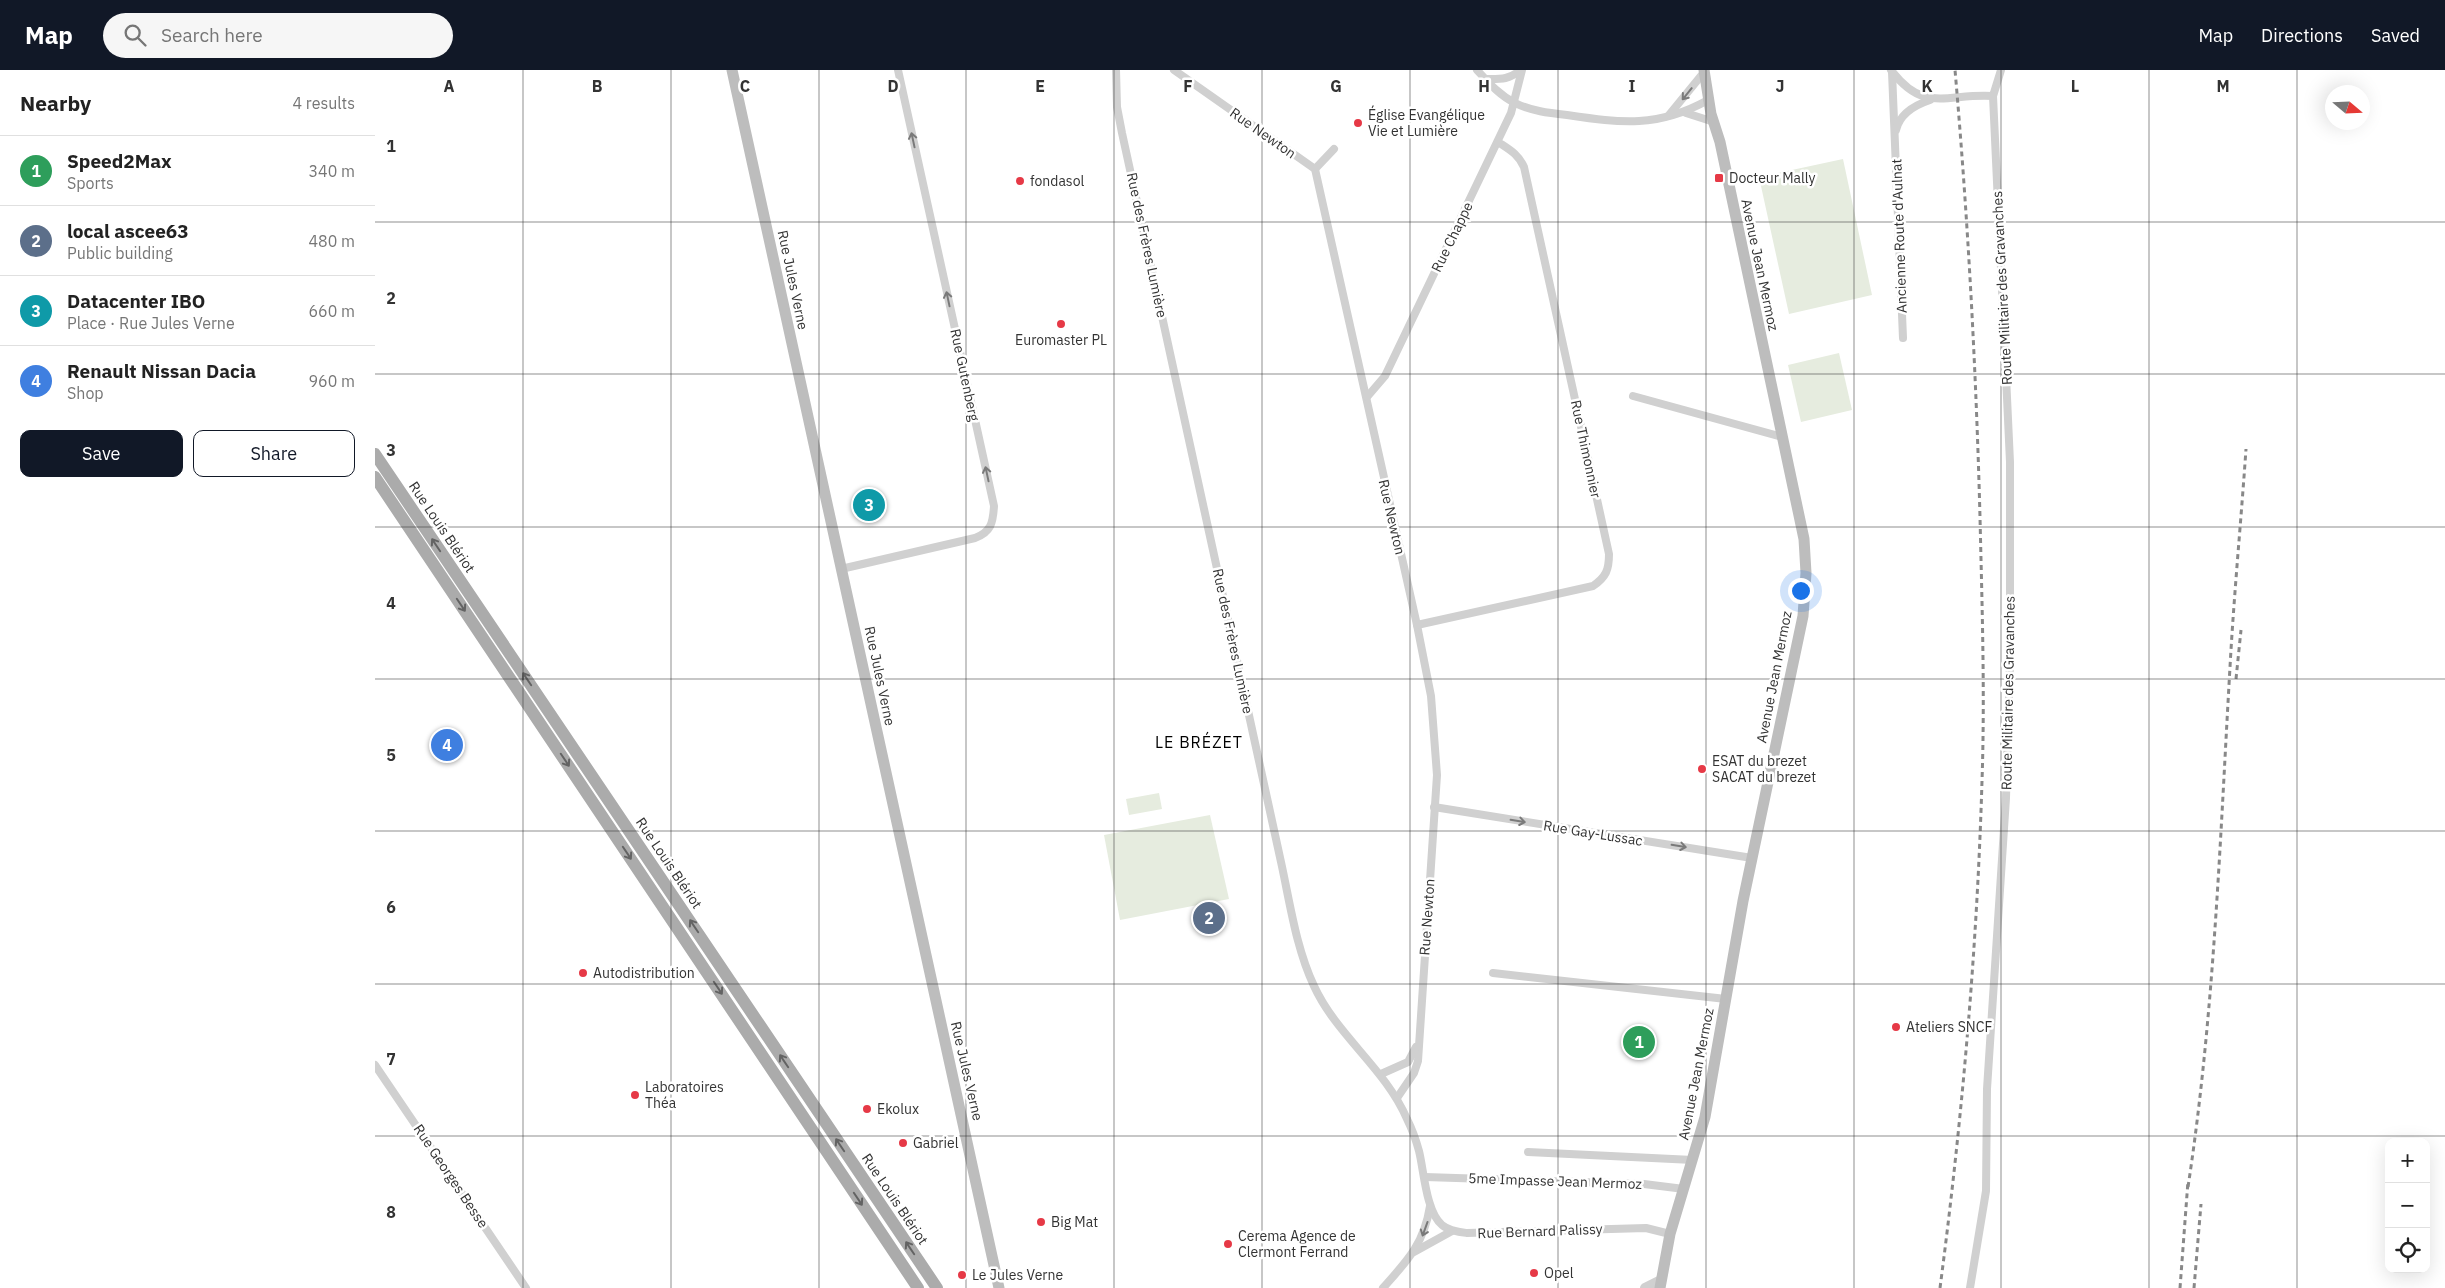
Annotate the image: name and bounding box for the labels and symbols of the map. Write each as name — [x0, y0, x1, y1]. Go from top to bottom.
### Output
text: A — [444, 76, 455, 96]
text: B — [592, 76, 603, 96]
text: C — [740, 76, 750, 96]
text: D — [887, 76, 899, 96]
text: E — [1035, 76, 1045, 96]
text: F — [1183, 76, 1193, 96]
text: G — [1330, 76, 1342, 96]
text: H — [1478, 76, 1490, 96]
text: I — [1629, 76, 1636, 96]
text: J — [1776, 76, 1784, 96]
text: K — [1921, 76, 1933, 96]
text: L — [2071, 76, 2079, 96]
text: M — [2216, 76, 2230, 96]
north arrow — [2325, 85, 2370, 130]
one-way arrow — [1681, 87, 1692, 100]
street label: Rue Newton — [1226, 104, 1300, 162]
place label: Église Evangélique Vie et Lumière — [1368, 105, 1485, 140]
marker: Église Evangélique Vie et Lumière — [1352, 117, 1364, 129]
one-way arrow — [908, 132, 918, 148]
text: 1 — [386, 136, 396, 156]
street label: Ancienne Route d'Aulnat — [1887, 158, 1911, 313]
place label: Docteur Mally — [1729, 169, 1815, 187]
street label: Rue des Frères Lumière — [1123, 171, 1171, 320]
place label: fondasol — [1030, 172, 1085, 190]
marker: Docteur Mally — [1713, 172, 1725, 184]
marker: fondasol — [1014, 175, 1026, 187]
street label: Route Militaire des Gravanches — [1988, 190, 2016, 385]
street label: Avenue Jean Mermoz — [1737, 197, 1783, 333]
street label: Rue Chappe — [1427, 199, 1477, 275]
street label: Rue Jules Verne — [774, 229, 812, 332]
text: 2 — [386, 288, 396, 308]
one-way arrow — [943, 291, 952, 307]
marker: Euromaster PL — [1055, 318, 1067, 330]
street label: Rue Gutenberg — [946, 327, 984, 423]
place label: Euromaster PL — [1015, 331, 1107, 349]
street label: Rue Thimonnier — [1567, 398, 1605, 500]
text: 3 — [386, 440, 396, 460]
one-way arrow — [982, 467, 991, 483]
street label: Rue Louis Blériot — [405, 478, 479, 576]
street label: Rue Newton — [1375, 478, 1409, 556]
pin: 3 — [853, 486, 885, 524]
one-way arrow — [431, 538, 441, 552]
street label: Rue des Frères Lumière — [1209, 567, 1257, 716]
your location — [1788, 578, 1814, 604]
text: 4 — [386, 593, 396, 613]
street label: Route Militaire des Gravanches — [1997, 596, 2019, 790]
one-way arrow — [456, 597, 466, 611]
street label: Avenue Jean Mermoz — [1752, 609, 1796, 745]
street label: Rue Jules Verne — [861, 625, 899, 728]
one-way arrow — [522, 673, 532, 687]
pin: 4 — [431, 726, 463, 764]
district label: LE BRÉZET — [1155, 731, 1243, 752]
text: 5 — [386, 745, 396, 765]
place label: ESAT du brezet SACAT du brezet — [1712, 752, 1816, 786]
one-way arrow — [560, 753, 570, 767]
marker: ESAT du brezet SACAT du brezet — [1696, 763, 1708, 775]
street label: Rue Louis Blériot — [632, 814, 706, 912]
one-way arrow — [1510, 816, 1526, 826]
street label: Rue Gay-Lussac — [1542, 816, 1644, 850]
one-way arrow — [1671, 842, 1687, 852]
one-way arrow — [622, 846, 632, 860]
street label: Rue Newton — [1415, 878, 1439, 956]
text: 6 — [386, 897, 396, 917]
pin: 2 — [1193, 899, 1225, 937]
one-way arrow — [688, 920, 698, 934]
place label: Autodistribution — [593, 964, 695, 982]
marker: Autodistribution — [577, 967, 589, 979]
one-way arrow — [712, 981, 723, 995]
street label: Avenue Jean Mermoz — [1674, 1006, 1718, 1142]
place label: Ateliers SNCF — [1906, 1018, 1992, 1036]
street label: Rue Jules Verne — [947, 1020, 987, 1123]
marker: Ateliers SNCF — [1890, 1021, 1902, 1033]
pin: 1 — [1623, 1023, 1655, 1061]
text: 7 — [386, 1049, 396, 1069]
one-way arrow — [779, 1055, 789, 1069]
place label: Laboratoires Théa — [645, 1078, 724, 1112]
marker: Laboratoires Théa — [629, 1089, 641, 1101]
place label: Ekolux — [877, 1100, 919, 1118]
marker: Ekolux — [861, 1103, 873, 1115]
street label: Rue Georges Besse — [410, 1121, 493, 1232]
place label: Gabriel — [913, 1134, 959, 1152]
marker: Gabriel — [897, 1137, 909, 1149]
one-way arrow — [835, 1138, 845, 1152]
street label: Rue Louis Blériot — [858, 1150, 932, 1248]
street label: 5me Impasse Jean Mermoz — [1468, 1169, 1643, 1193]
one-way arrow — [854, 1191, 864, 1205]
text: 8 — [386, 1202, 396, 1222]
place label: Big Mat — [1051, 1213, 1098, 1231]
marker: Big Mat — [1035, 1216, 1047, 1228]
street label: Rue Bernard Palissy — [1477, 1220, 1603, 1242]
one-way arrow — [1420, 1221, 1429, 1236]
place label: Cerema Agence de Clermont Ferrand — [1238, 1227, 1356, 1261]
marker: Cerema Agence de Clermont Ferrand — [1222, 1238, 1234, 1250]
one-way arrow — [905, 1241, 915, 1255]
place label: Opel — [1544, 1264, 1574, 1282]
place label: Le Jules Verne — [972, 1266, 1063, 1284]
marker: Opel — [1528, 1267, 1540, 1279]
marker: Le Jules Verne — [956, 1269, 968, 1281]

